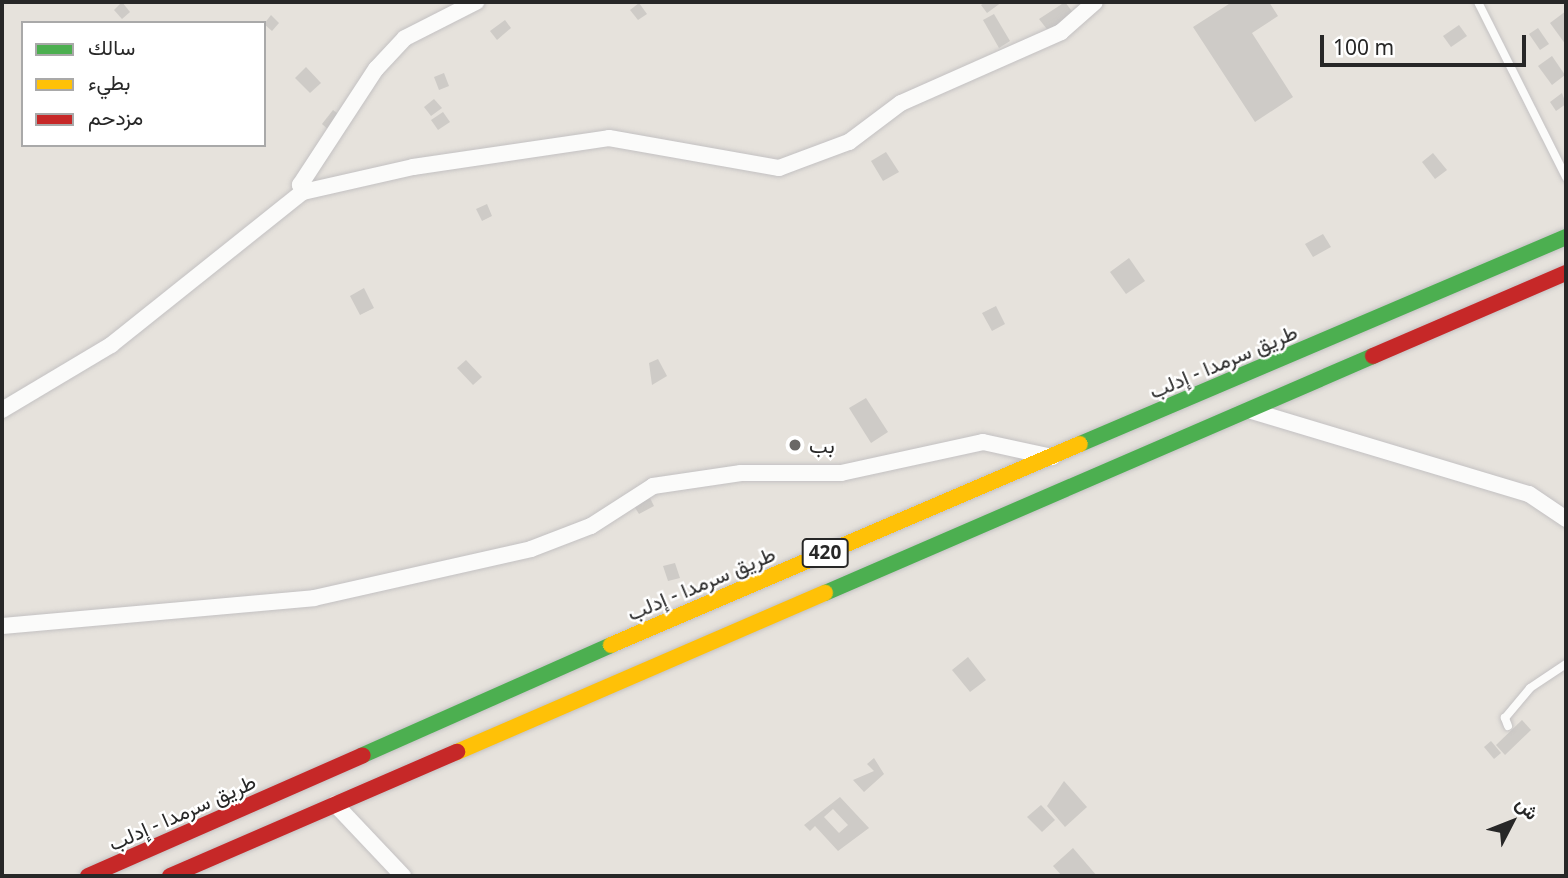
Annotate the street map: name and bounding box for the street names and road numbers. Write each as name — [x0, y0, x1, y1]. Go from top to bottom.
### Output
street label: طريق سرمدا - إدلب — [1145, 318, 1301, 404]
road number: 420 — [800, 538, 850, 568]
street label: طريق سرمدا - إدلب — [623, 540, 779, 626]
street label: طريق سرمدا - إدلب — [105, 768, 259, 856]

